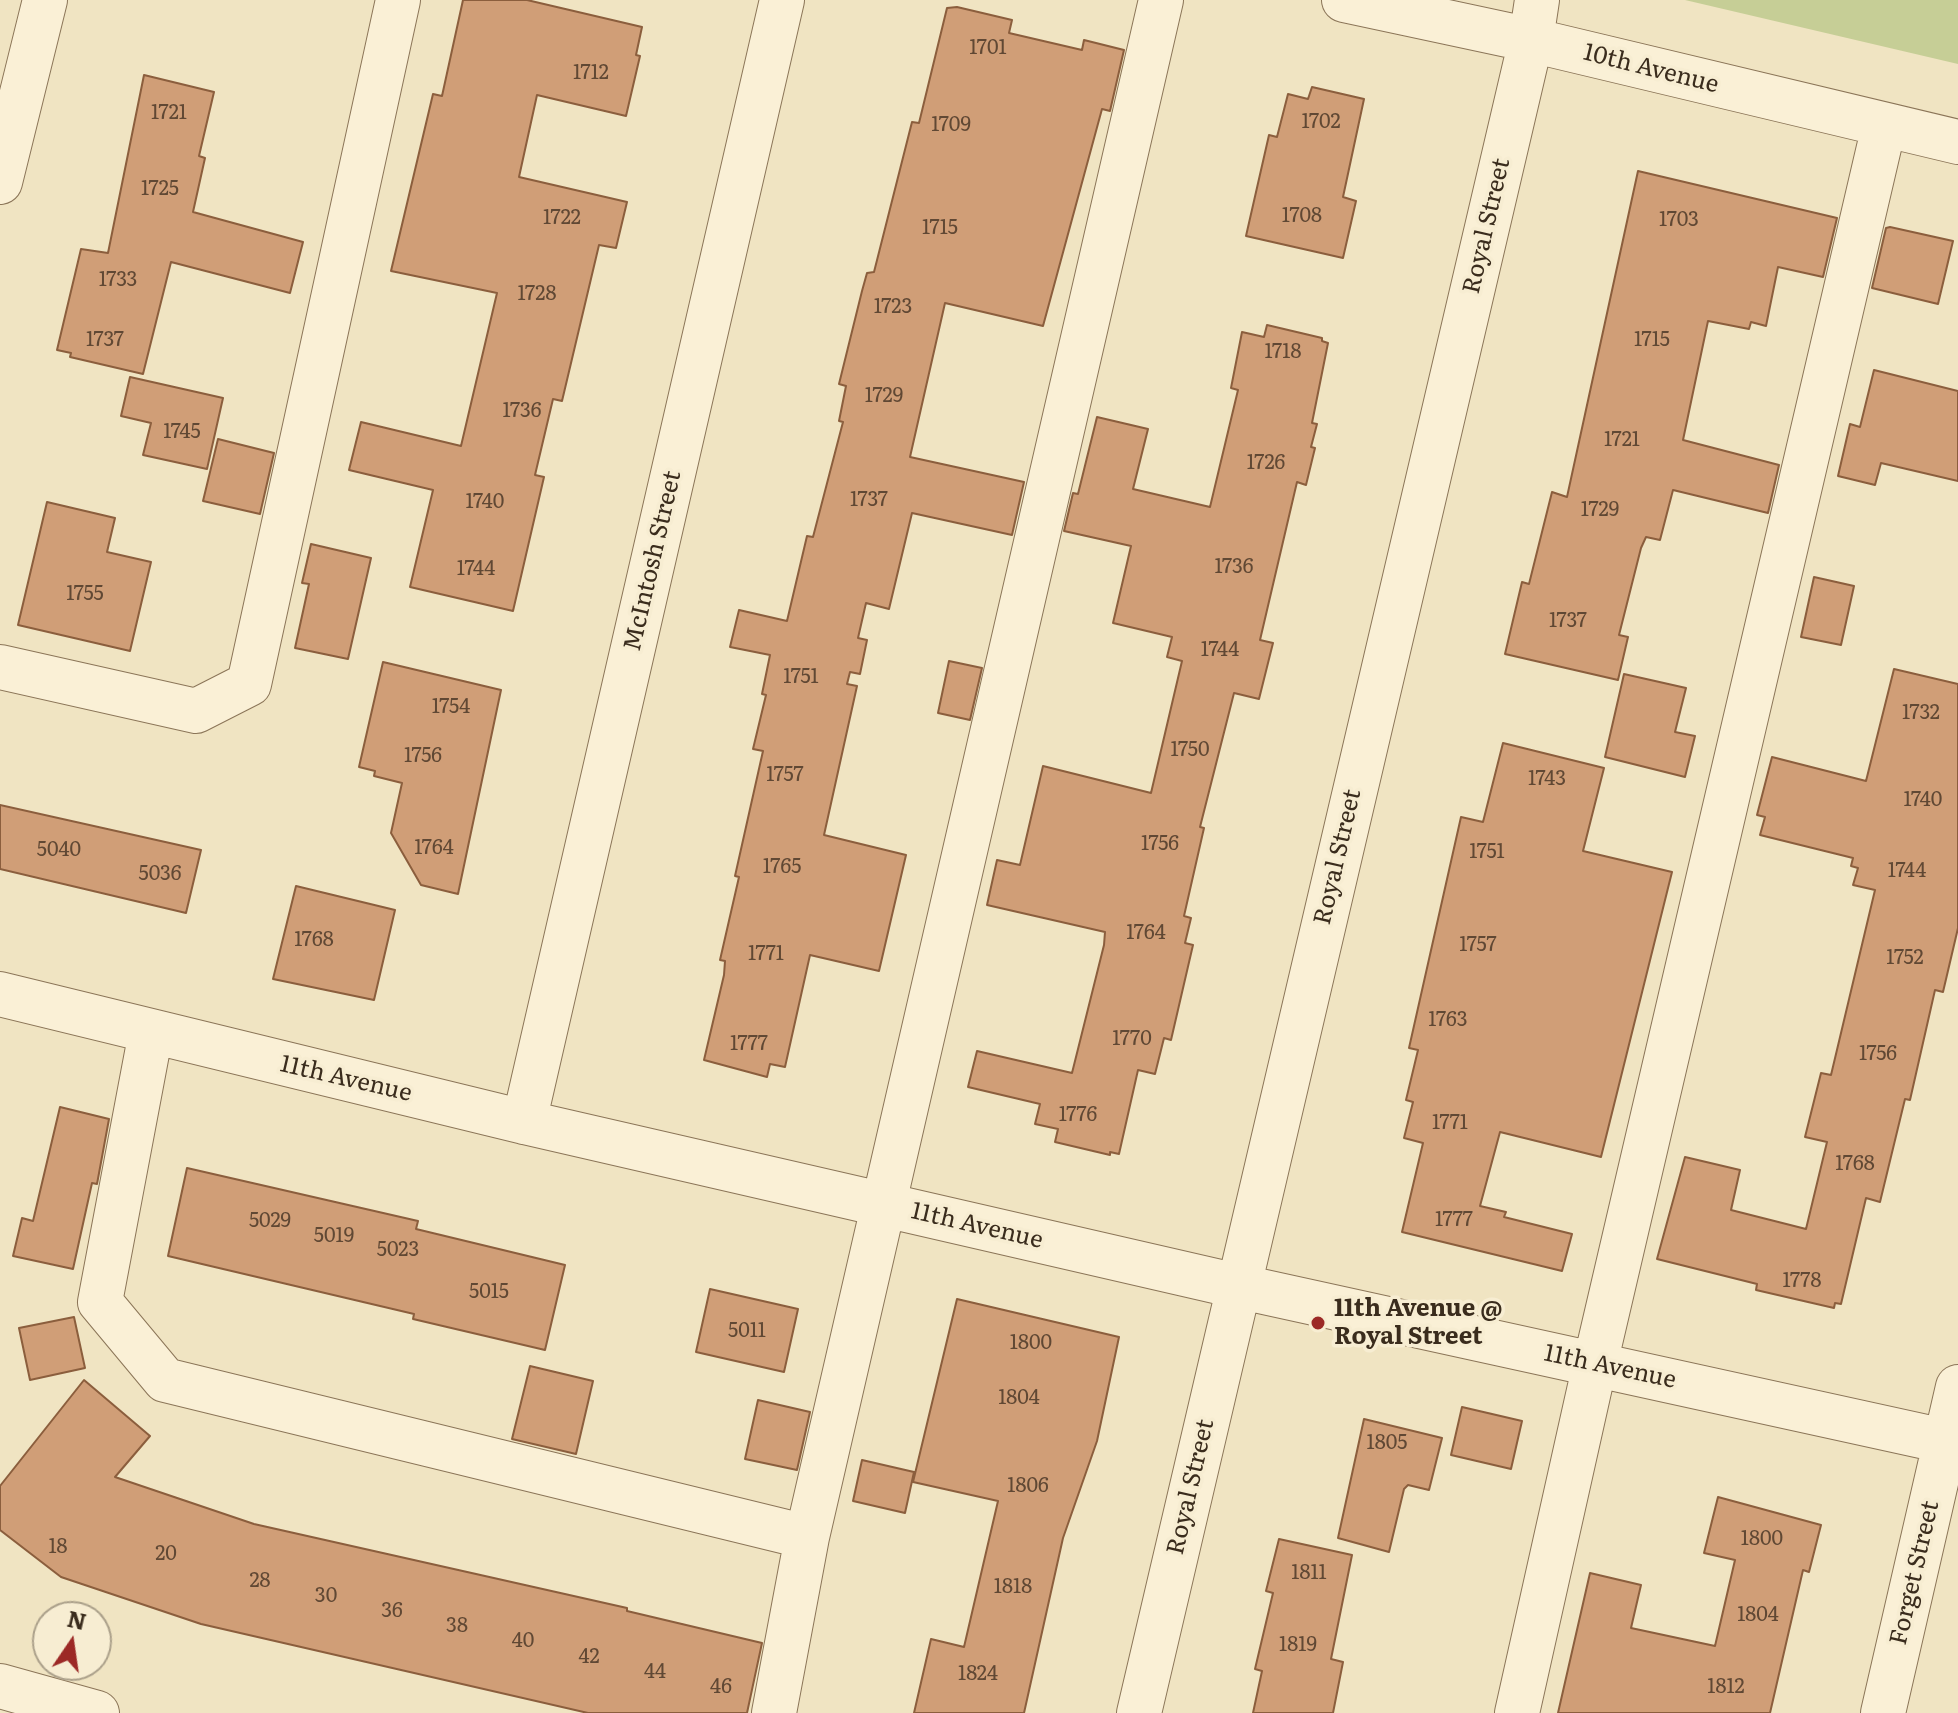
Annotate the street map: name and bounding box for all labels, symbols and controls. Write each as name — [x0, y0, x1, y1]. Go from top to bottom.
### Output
house number: 1701 — [969, 36, 1007, 60]
street label: 10th Avenue — [1580, 38, 1722, 100]
house number: 1712 — [573, 61, 609, 85]
house number: 1721 — [151, 101, 187, 125]
house number: 1702 — [1301, 110, 1341, 134]
house number: 1709 — [931, 113, 971, 137]
street label: Royal Street — [1457, 155, 1517, 297]
house number: 1725 — [141, 177, 179, 201]
house number: 1708 — [1282, 204, 1322, 228]
house number: 1722 — [543, 206, 581, 230]
house number: 1703 — [1659, 208, 1699, 232]
house number: 1715 — [922, 216, 958, 240]
house number: 1733 — [99, 268, 137, 292]
house number: 1728 — [518, 282, 556, 306]
house number: 1723 — [874, 295, 912, 319]
house number: 1737 — [86, 328, 124, 352]
house number: 1715 — [1634, 328, 1670, 352]
house number: 1718 — [1265, 340, 1301, 364]
house number: 1729 — [865, 384, 903, 408]
house number: 1736 — [502, 399, 542, 423]
house number: 1745 — [163, 420, 201, 444]
house number: 1721 — [1604, 428, 1640, 452]
house number: 1726 — [1247, 451, 1285, 475]
street label: McIntosh Street — [618, 468, 688, 654]
house number: 1737 — [850, 488, 888, 512]
house number: 1740 — [466, 490, 504, 514]
house number: 1729 — [1581, 498, 1619, 522]
house number: 1736 — [1214, 555, 1254, 579]
house number: 1744 — [457, 557, 495, 581]
house number: 1755 — [66, 582, 104, 606]
house number: 1737 — [1549, 609, 1587, 633]
house number: 1744 — [1201, 638, 1239, 662]
house number: 1751 — [783, 665, 819, 689]
house number: 1754 — [432, 695, 470, 719]
house number: 1732 — [1902, 701, 1940, 725]
house number: 1750 — [1171, 738, 1209, 762]
house number: 1756 — [404, 744, 442, 768]
house number: 1757 — [766, 763, 804, 787]
house number: 1743 — [1528, 767, 1566, 791]
street label: Royal Street — [1308, 786, 1368, 928]
house number: 1740 — [1904, 788, 1942, 812]
house number: 1756 — [1141, 832, 1179, 856]
house number: 1764 — [414, 836, 454, 860]
house number: 5040 — [37, 838, 81, 862]
house number: 1751 — [1469, 840, 1505, 864]
house number: 1765 — [763, 855, 801, 879]
house number: 1744 — [1888, 859, 1926, 883]
house number: 5036 — [139, 862, 181, 886]
house number: 1764 — [1126, 921, 1166, 945]
house number: 1768 — [294, 928, 334, 952]
house number: 1757 — [1459, 933, 1497, 957]
house number: 1771 — [748, 942, 784, 966]
house number: 1752 — [1886, 946, 1924, 970]
house number: 1763 — [1428, 1008, 1468, 1032]
house number: 1770 — [1112, 1027, 1152, 1051]
house number: 1777 — [730, 1032, 768, 1056]
house number: 1756 — [1859, 1042, 1897, 1066]
street label: 11th Avenue — [277, 1050, 415, 1108]
house number: 1776 — [1059, 1103, 1097, 1127]
house number: 1771 — [1432, 1111, 1468, 1135]
house number: 1768 — [1835, 1152, 1875, 1176]
street label: 11th Avenue — [908, 1197, 1046, 1255]
house number: 1777 — [1435, 1208, 1473, 1232]
house number: 5029 — [249, 1209, 291, 1233]
house number: 5019 — [314, 1224, 354, 1248]
house number: 5023 — [377, 1238, 419, 1262]
house number: 1778 — [1783, 1269, 1821, 1293]
house number: 5015 — [469, 1280, 509, 1304]
place label: 11th Avenue @ Royal Street — [1334, 1295, 1503, 1351]
marker: 11th Avenue @ Royal Street — [1309, 1314, 1327, 1332]
house number: 5011 — [728, 1319, 766, 1343]
house number: 1800 — [1010, 1331, 1052, 1355]
street label: 11th Avenue — [1541, 1339, 1679, 1395]
house number: 1804 — [998, 1386, 1040, 1410]
street label: Royal Street — [1161, 1416, 1221, 1558]
house number: 1805 — [1367, 1431, 1407, 1455]
house number: 1806 — [1007, 1474, 1049, 1498]
street label: Forget Street — [1884, 1498, 1946, 1648]
house number: 1800 — [1741, 1527, 1783, 1551]
house number: 18 — [48, 1535, 68, 1559]
house number: 20 — [155, 1542, 177, 1566]
house number: 1811 — [1291, 1561, 1327, 1585]
house number: 28 — [249, 1569, 271, 1593]
house number: 1818 — [994, 1575, 1032, 1599]
house number: 30 — [315, 1584, 337, 1608]
house number: 36 — [381, 1599, 403, 1623]
north arrow — [32, 1601, 112, 1681]
text: N — [64, 1601, 90, 1637]
house number: 1804 — [1737, 1603, 1779, 1627]
house number: 38 — [446, 1614, 468, 1638]
house number: 40 — [512, 1629, 534, 1653]
house number: 1819 — [1279, 1633, 1317, 1657]
house number: 42 — [578, 1645, 600, 1669]
house number: 44 — [644, 1660, 666, 1684]
house number: 1824 — [958, 1662, 998, 1686]
house number: 46 — [710, 1675, 732, 1699]
house number: 1812 — [1707, 1675, 1745, 1699]

